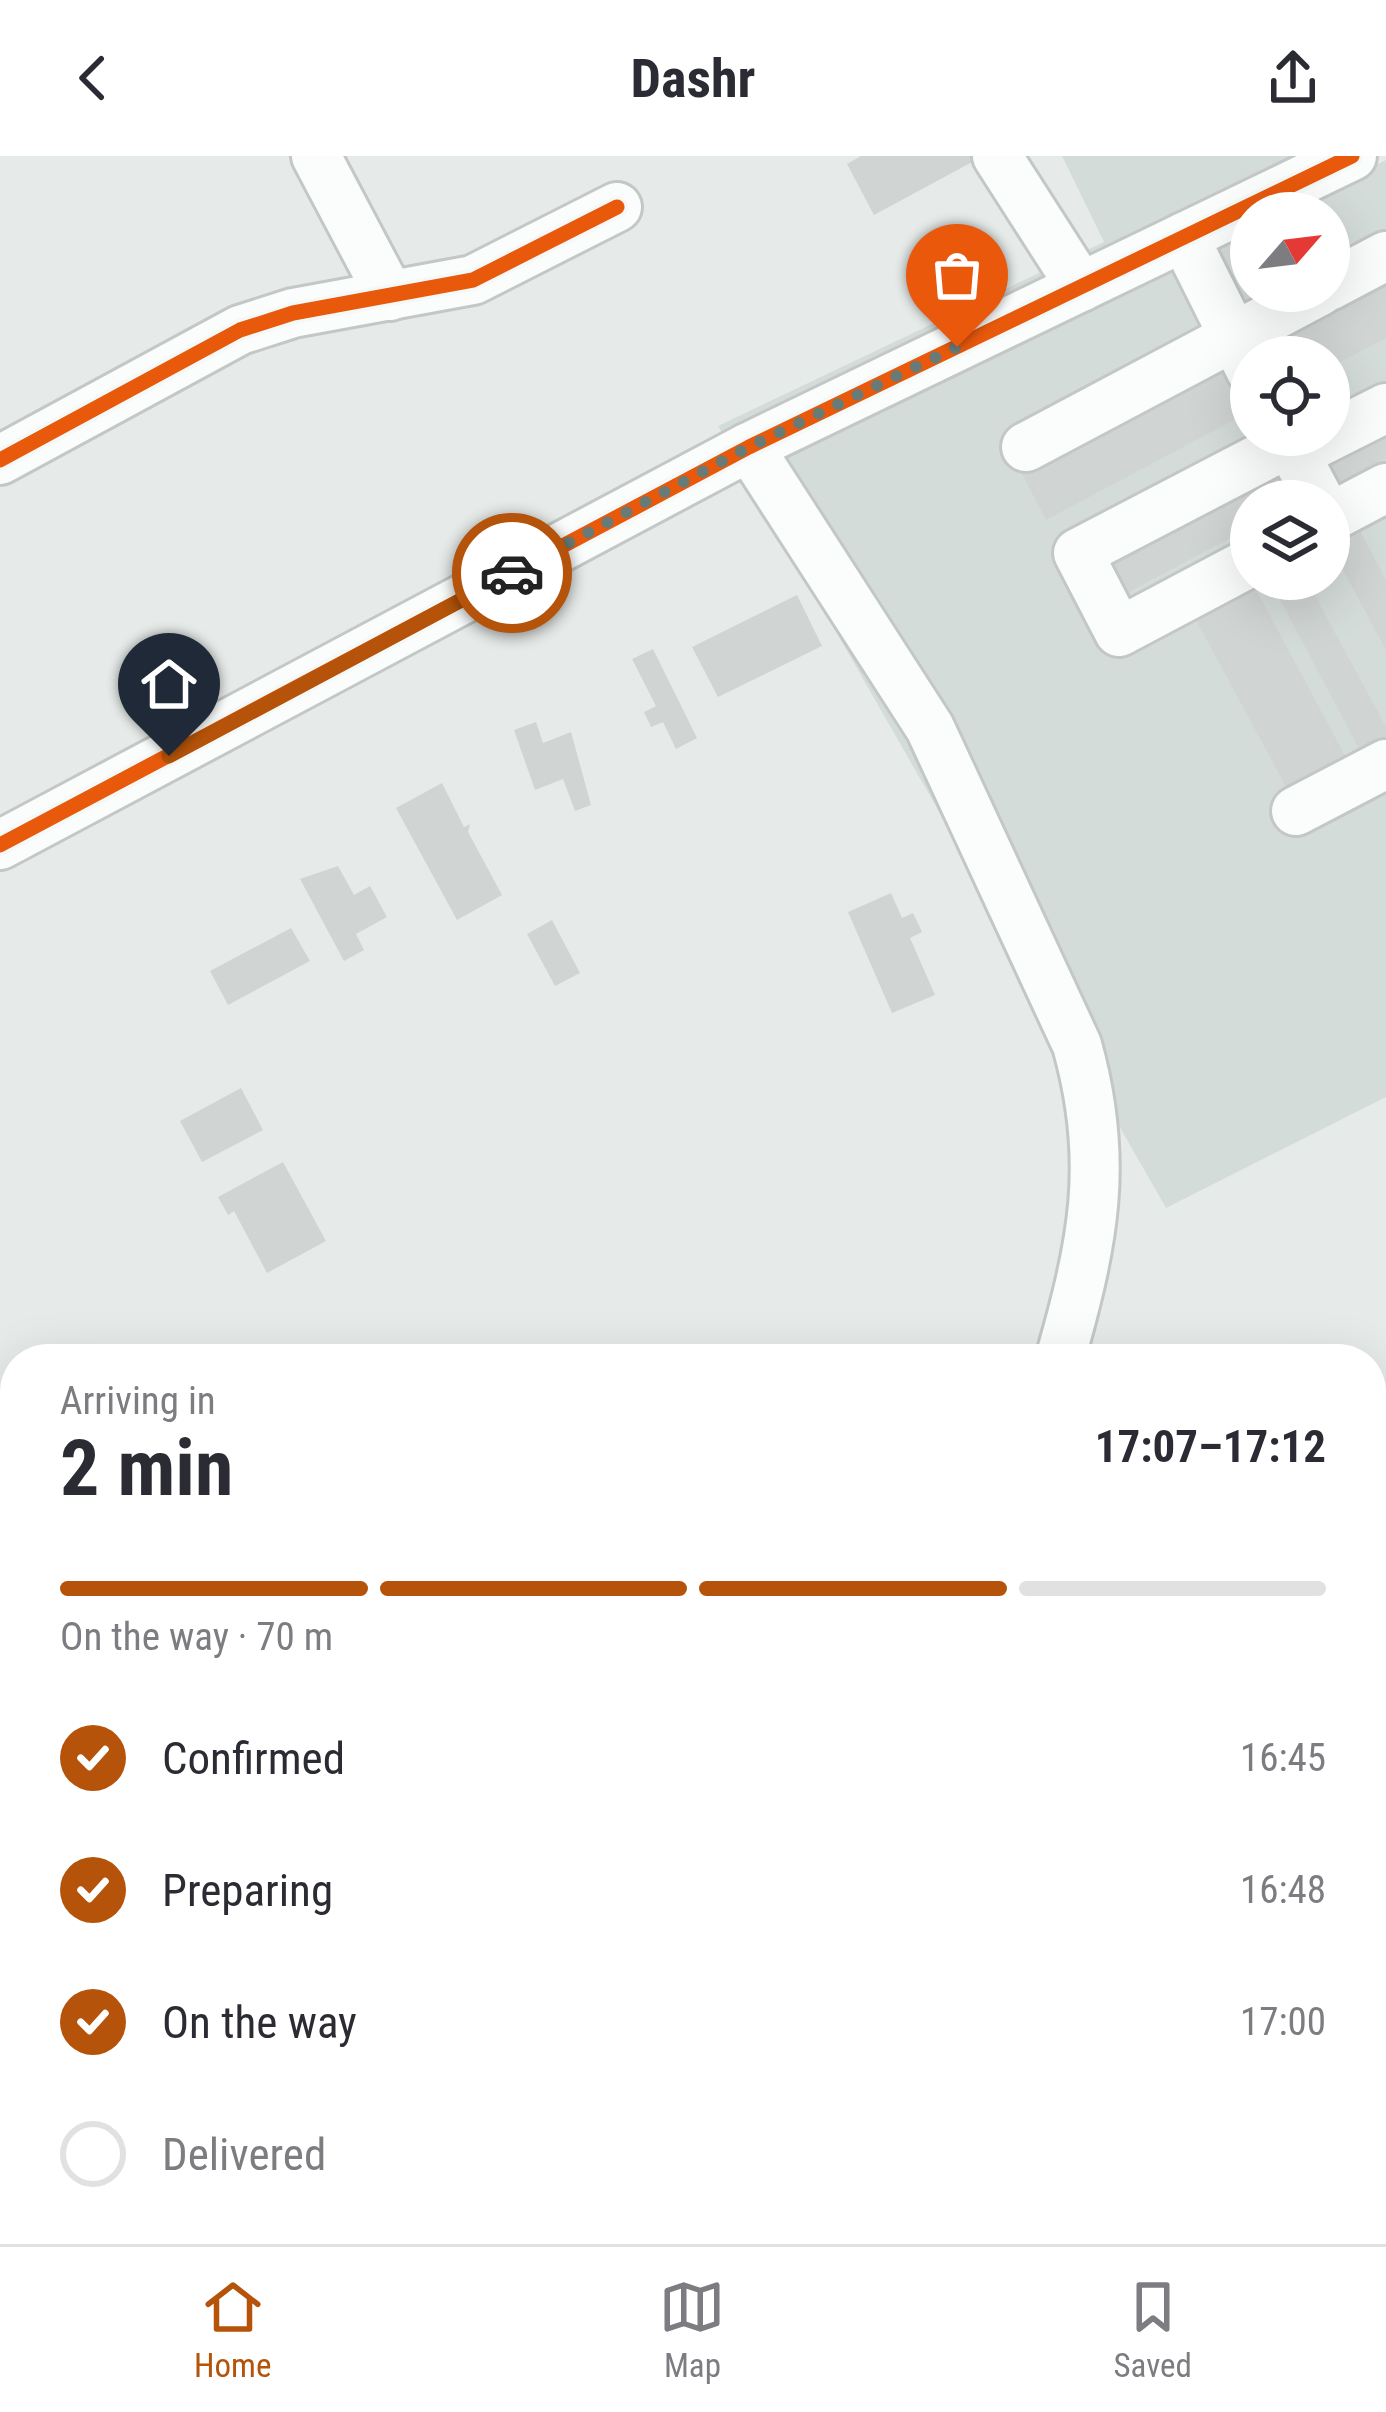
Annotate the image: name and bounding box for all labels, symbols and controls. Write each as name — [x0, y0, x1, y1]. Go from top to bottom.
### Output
icon: back — [60, 45, 126, 111]
icon: share — [1260, 45, 1326, 111]
text: Dashr — [631, 47, 755, 110]
north arrow — [1230, 192, 1350, 312]
map controls — [1230, 192, 1350, 600]
pin — [906, 224, 1008, 347]
icon: bag — [924, 242, 990, 308]
button: locate — [1230, 336, 1350, 456]
button: layers — [1230, 480, 1350, 600]
courier — [452, 513, 572, 633]
icon: car — [479, 540, 545, 606]
pin — [118, 633, 220, 756]
icon: home — [136, 651, 202, 717]
text: Arriving in — [60, 1378, 216, 1424]
text: 17:07–17:12 — [1095, 1420, 1326, 1473]
text: 2 min — [60, 1423, 233, 1514]
text: On the way · 70 m — [60, 1614, 333, 1660]
icon: check — [60, 1725, 126, 1791]
text: Confirmed — [162, 1732, 345, 1785]
text: 16:45 — [1240, 1735, 1326, 1781]
icon: check — [60, 1857, 126, 1923]
text: Preparing — [162, 1864, 333, 1917]
text: 16:48 — [1240, 1867, 1326, 1913]
icon: check — [60, 1989, 126, 2055]
text: On the way — [162, 1996, 357, 2049]
text: 17:00 — [1240, 1999, 1326, 2045]
text: Delivered — [162, 2128, 326, 2181]
tab: Home — [194, 2274, 271, 2385]
tab: Map — [659, 2274, 725, 2385]
tab: Saved — [1114, 2274, 1192, 2385]

